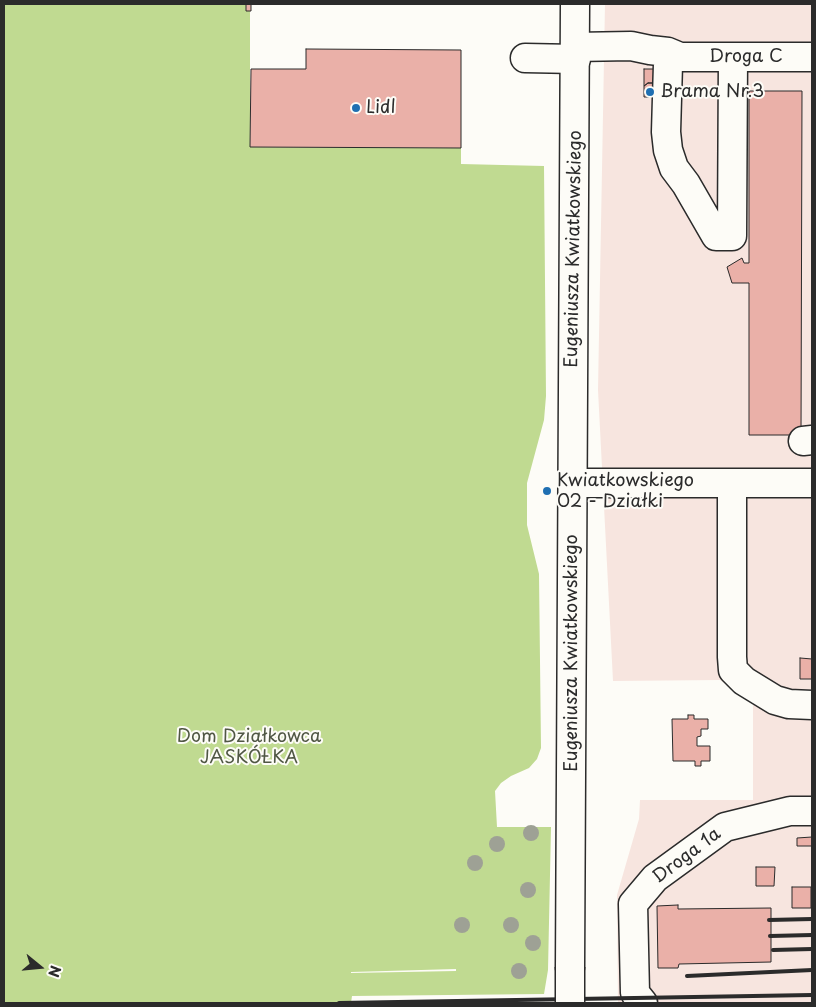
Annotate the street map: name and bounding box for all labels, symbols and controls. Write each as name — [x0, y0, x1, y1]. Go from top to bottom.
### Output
street label: Droga C — [709, 46, 783, 68]
place label: Brama Nr.3 — [660, 81, 764, 103]
marker: Brama Nr.3 — [644, 86, 656, 98]
place label: Lidl — [366, 97, 396, 119]
marker: Lidl — [350, 102, 362, 114]
street label: Eugeniusza Kwiatkowskiego — [561, 130, 587, 368]
place label: Kwiatkowskiego 02 - Działki — [557, 470, 694, 512]
marker: Kwiatkowskiego 02 - Działki — [541, 485, 553, 497]
street label: Eugeniusza Kwiatkowskiego — [561, 534, 583, 772]
park label: Dom Działkowca JASKÓŁKA — [177, 726, 321, 769]
street label: Droga 1a — [649, 823, 725, 889]
north arrow — [15, 942, 65, 992]
text: N — [43, 963, 66, 980]

